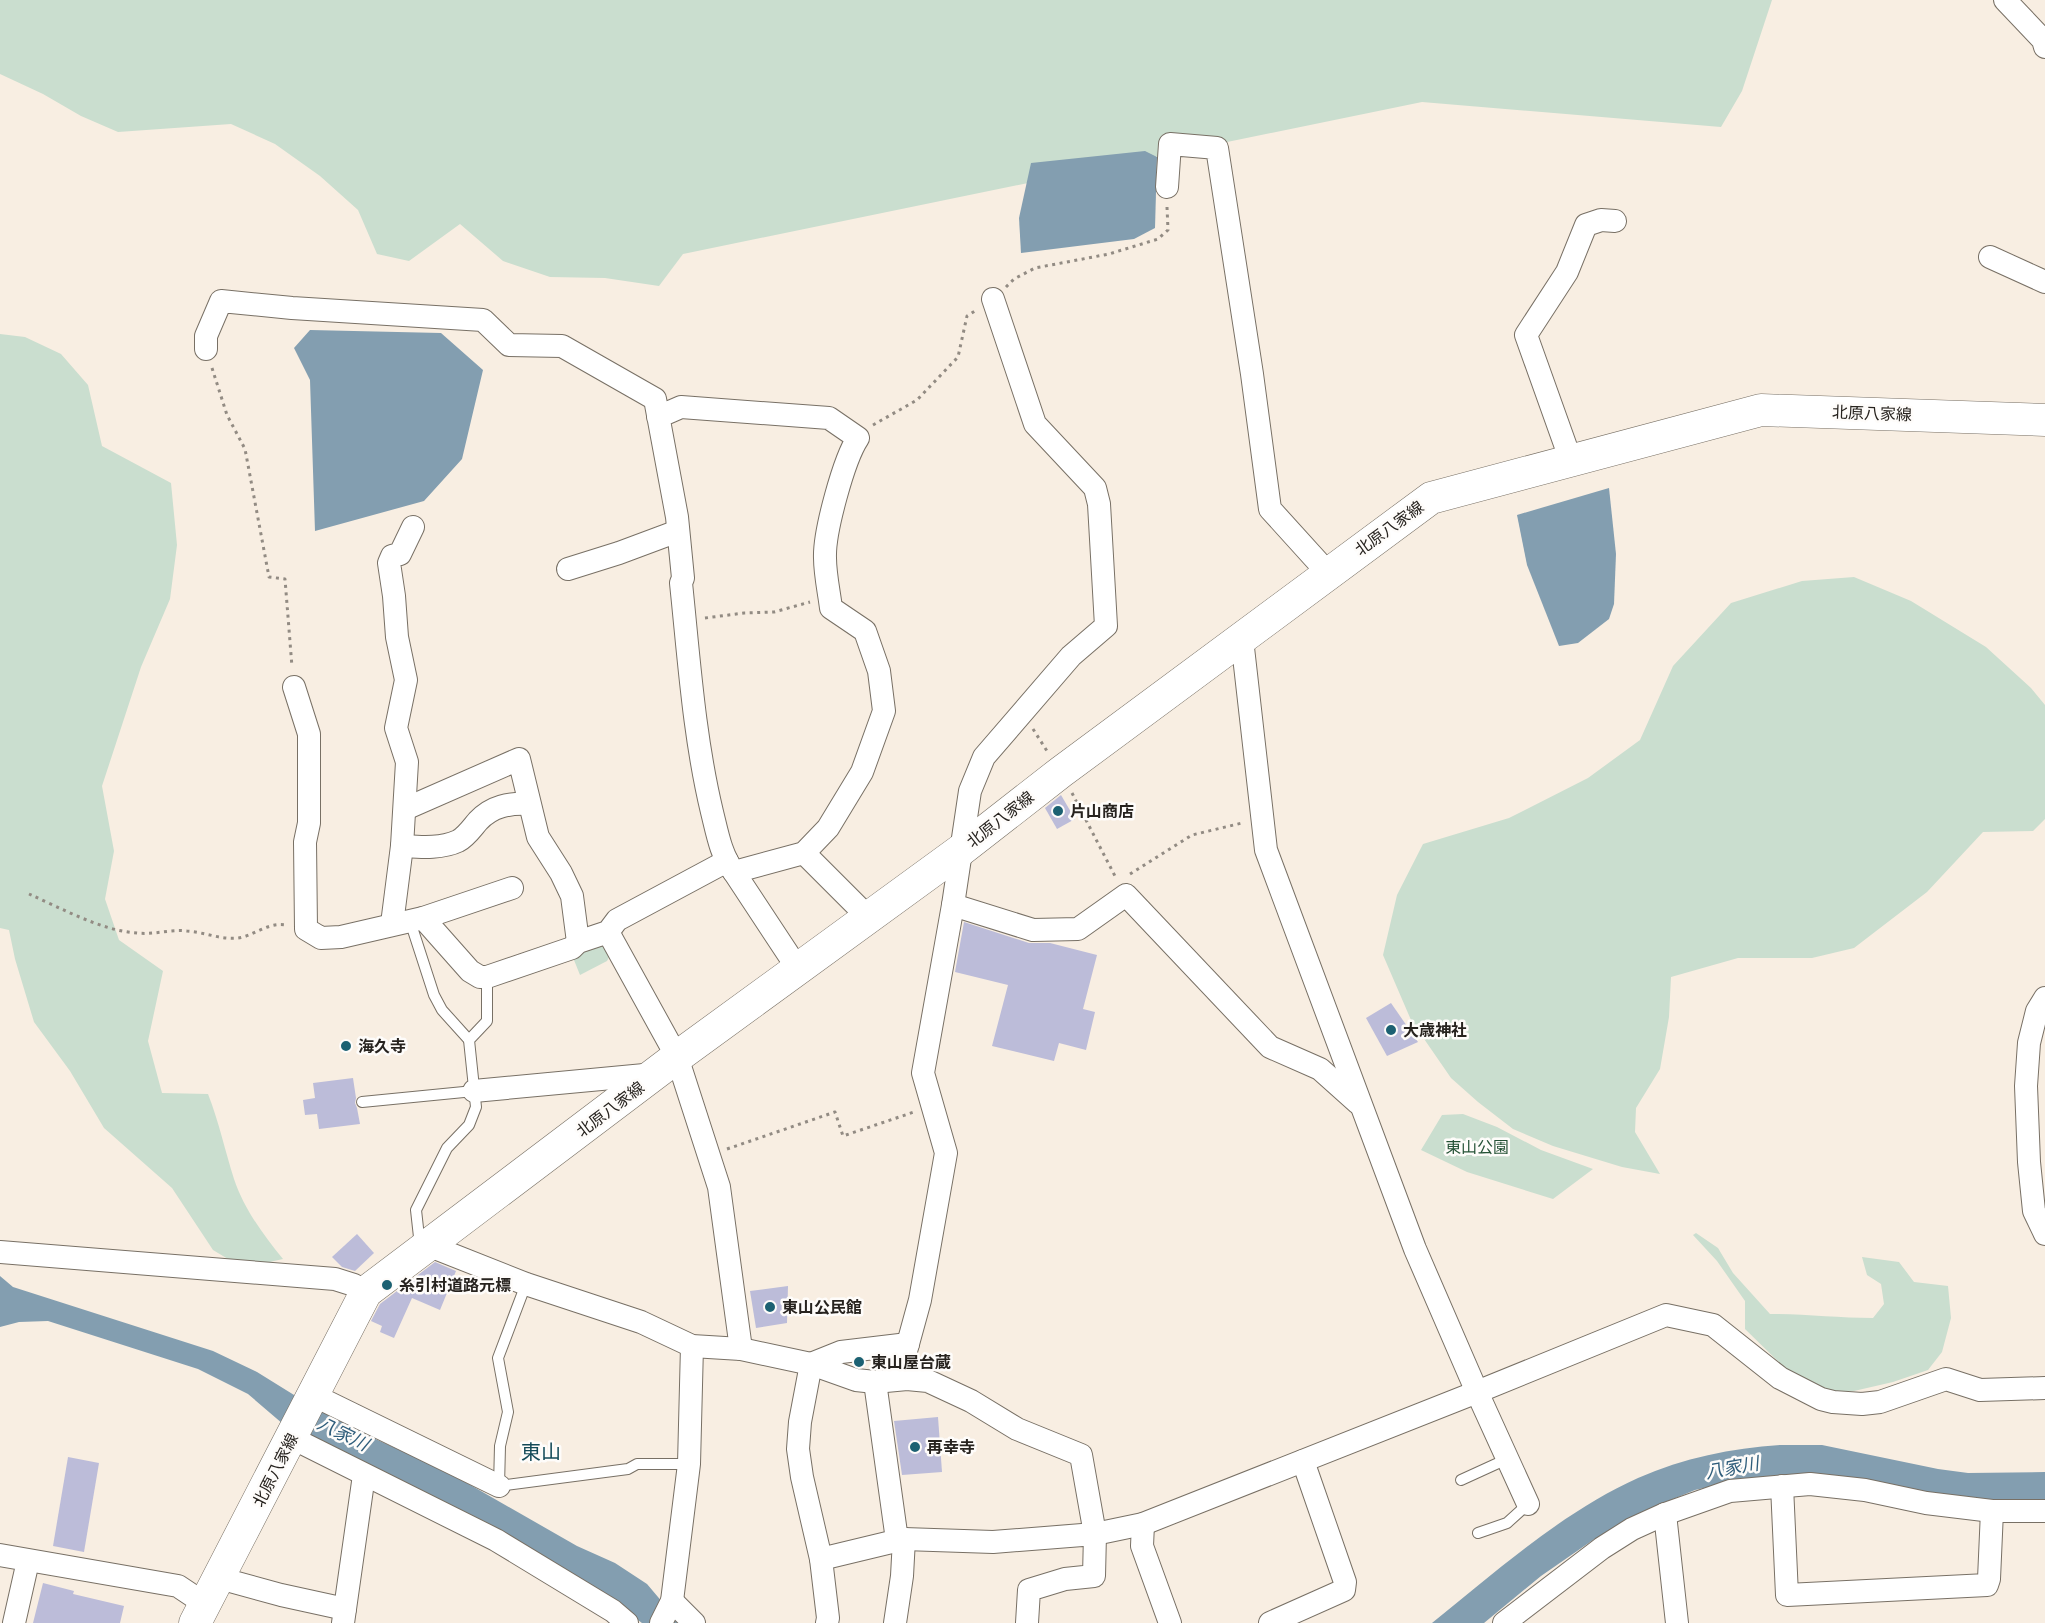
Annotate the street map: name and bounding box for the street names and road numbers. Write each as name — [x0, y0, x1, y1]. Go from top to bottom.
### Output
street label: 北原八家線 — [1832, 401, 1912, 425]
street label: 北原八家線 — [1350, 496, 1428, 560]
street label: 北原八家線 — [962, 786, 1038, 852]
street label: 北原八家線 — [571, 1076, 649, 1142]
street label: 北原八家線 — [247, 1429, 303, 1511]

